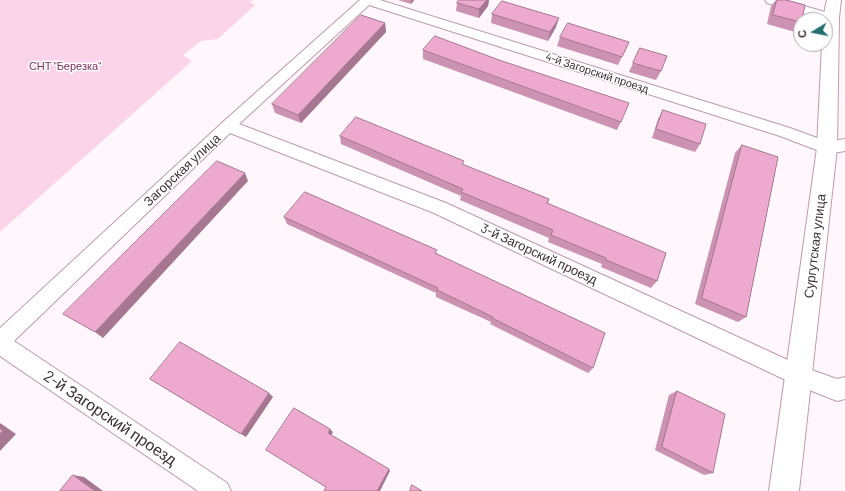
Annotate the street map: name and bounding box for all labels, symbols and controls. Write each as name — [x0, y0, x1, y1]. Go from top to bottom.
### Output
north arrow — [793, 12, 833, 52]
text: С — [795, 29, 809, 39]
street label: 4-й Загорский проезд — [544, 50, 650, 96]
park label: СНТ "Березка" — [29, 59, 101, 73]
street label: Загорская улица — [140, 131, 224, 209]
street label: Сургутская улица — [801, 193, 829, 299]
street label: 3-й Загорский проезд — [478, 220, 600, 288]
street label: 2-й Загорский проезд — [40, 366, 180, 470]

